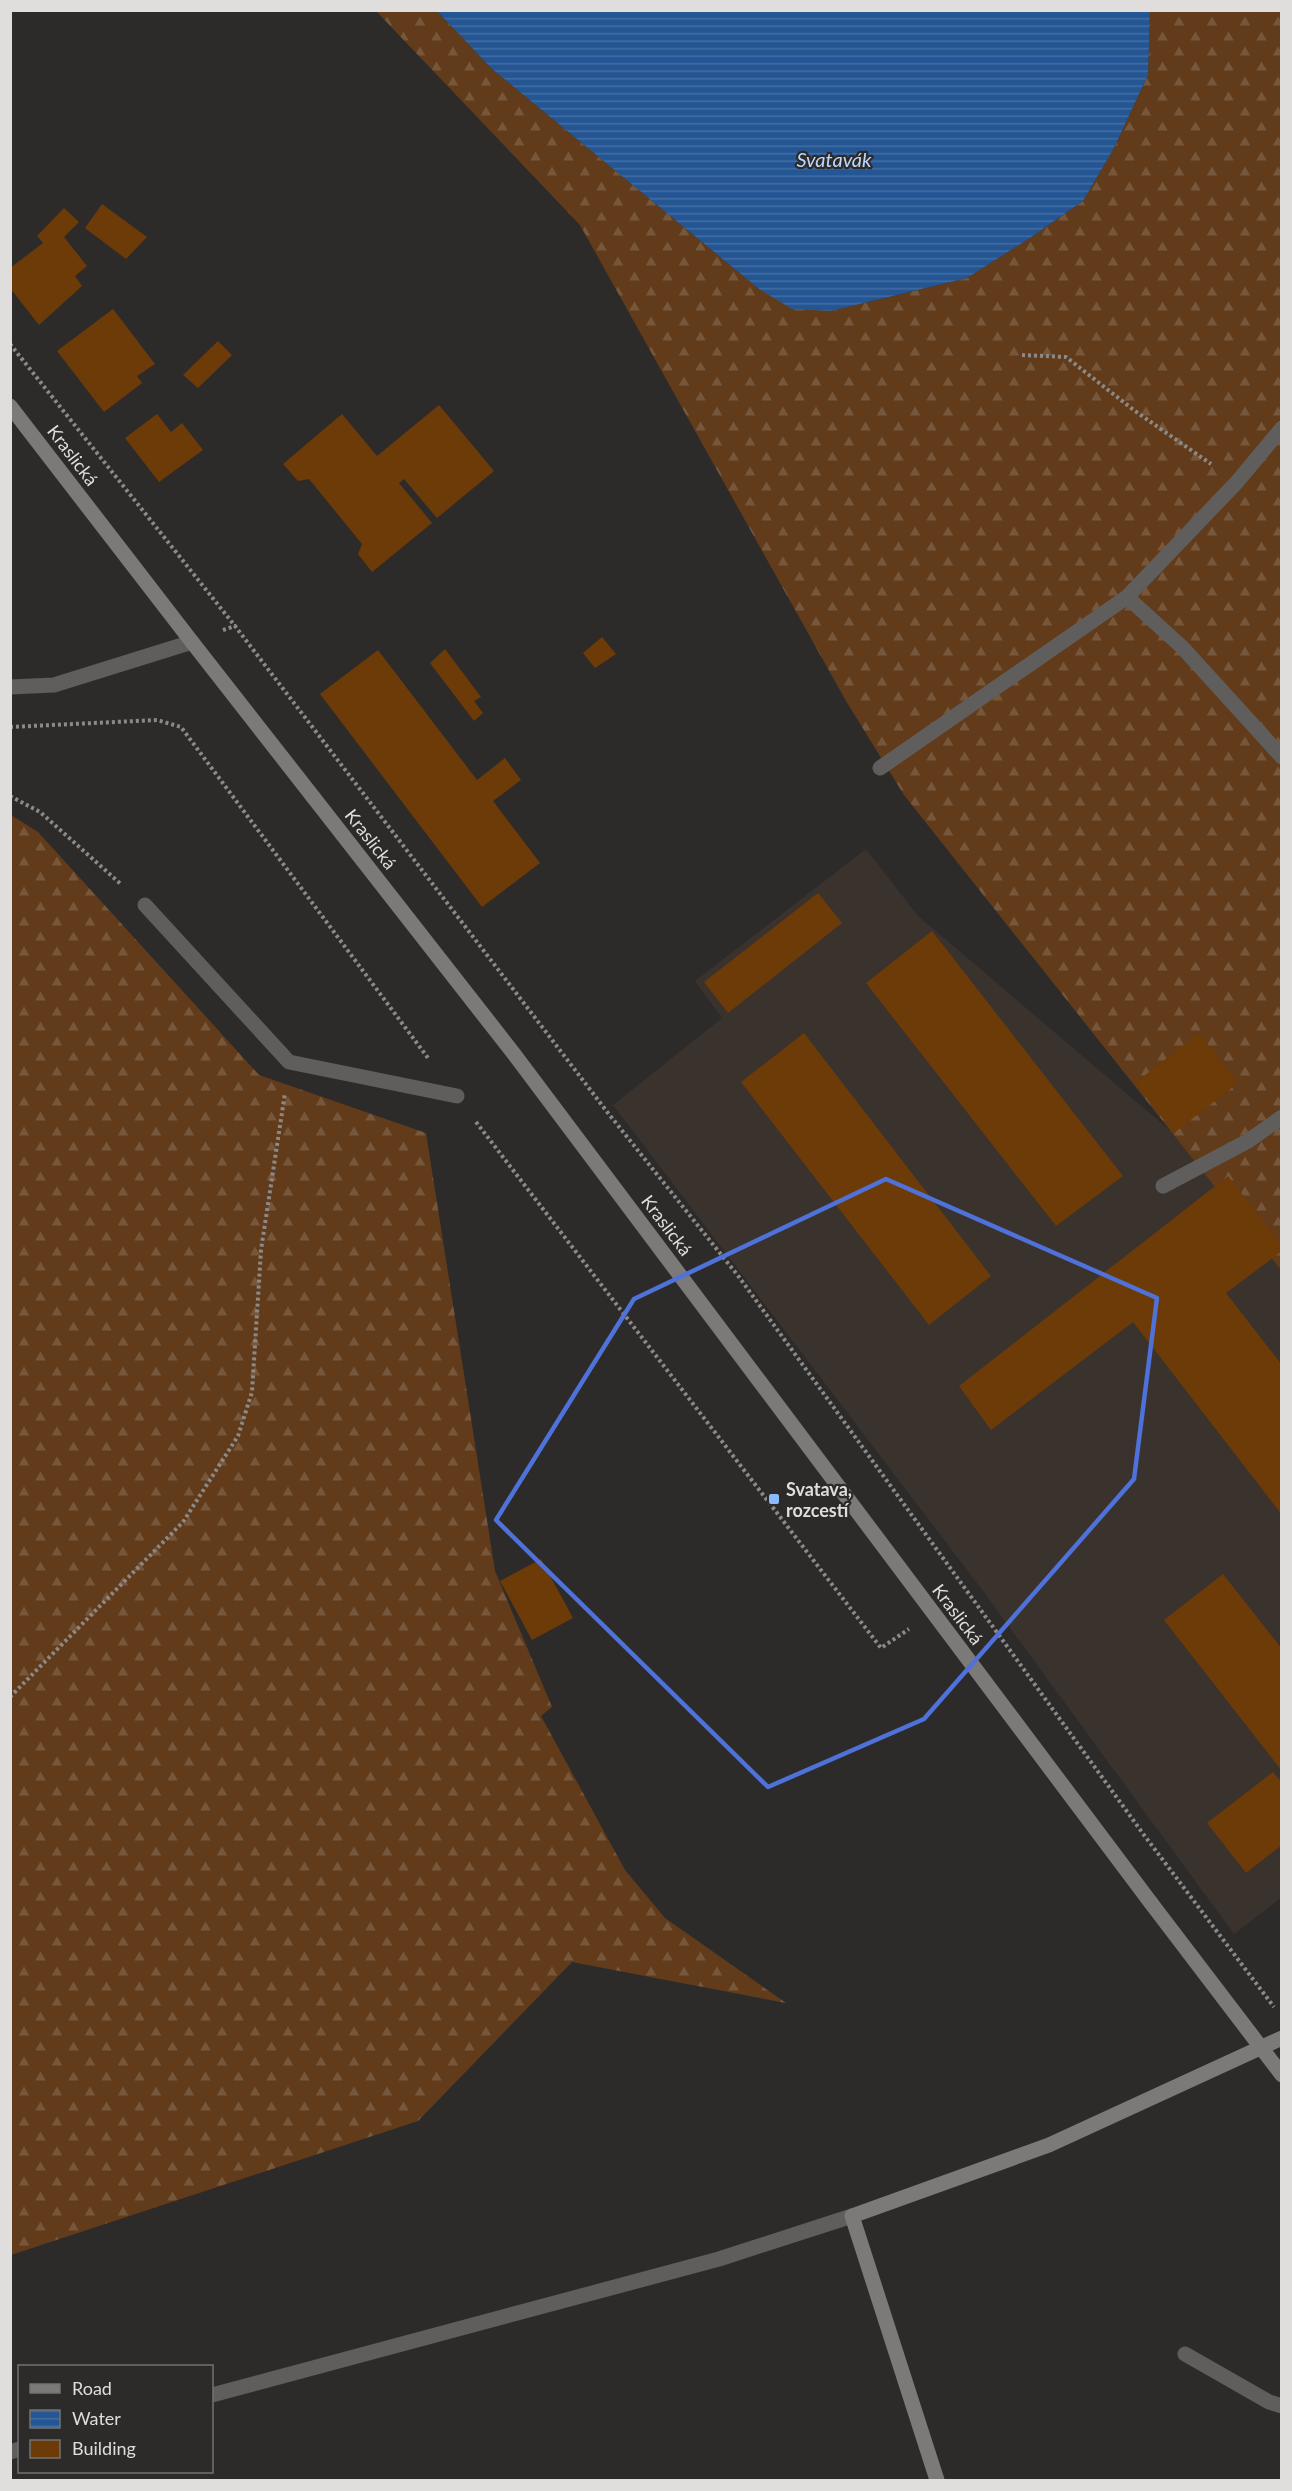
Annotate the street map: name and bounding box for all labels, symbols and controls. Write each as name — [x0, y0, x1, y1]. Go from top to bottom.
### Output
water label: Svatavák — [796, 147, 872, 171]
street label: Kraslická — [43, 420, 103, 490]
street label: Kraslická — [341, 805, 401, 873]
street label: Kraslická — [637, 1190, 697, 1260]
place label: Svatava, rozcestí — [786, 1478, 852, 1521]
marker: Svatava, rozcestí — [767, 1492, 781, 1506]
street label: Kraslická — [928, 1579, 988, 1649]
legend — [18, 2365, 213, 2473]
text: Road — [72, 2377, 112, 2399]
text: Water — [72, 2407, 121, 2429]
text: Building — [72, 2437, 136, 2459]

